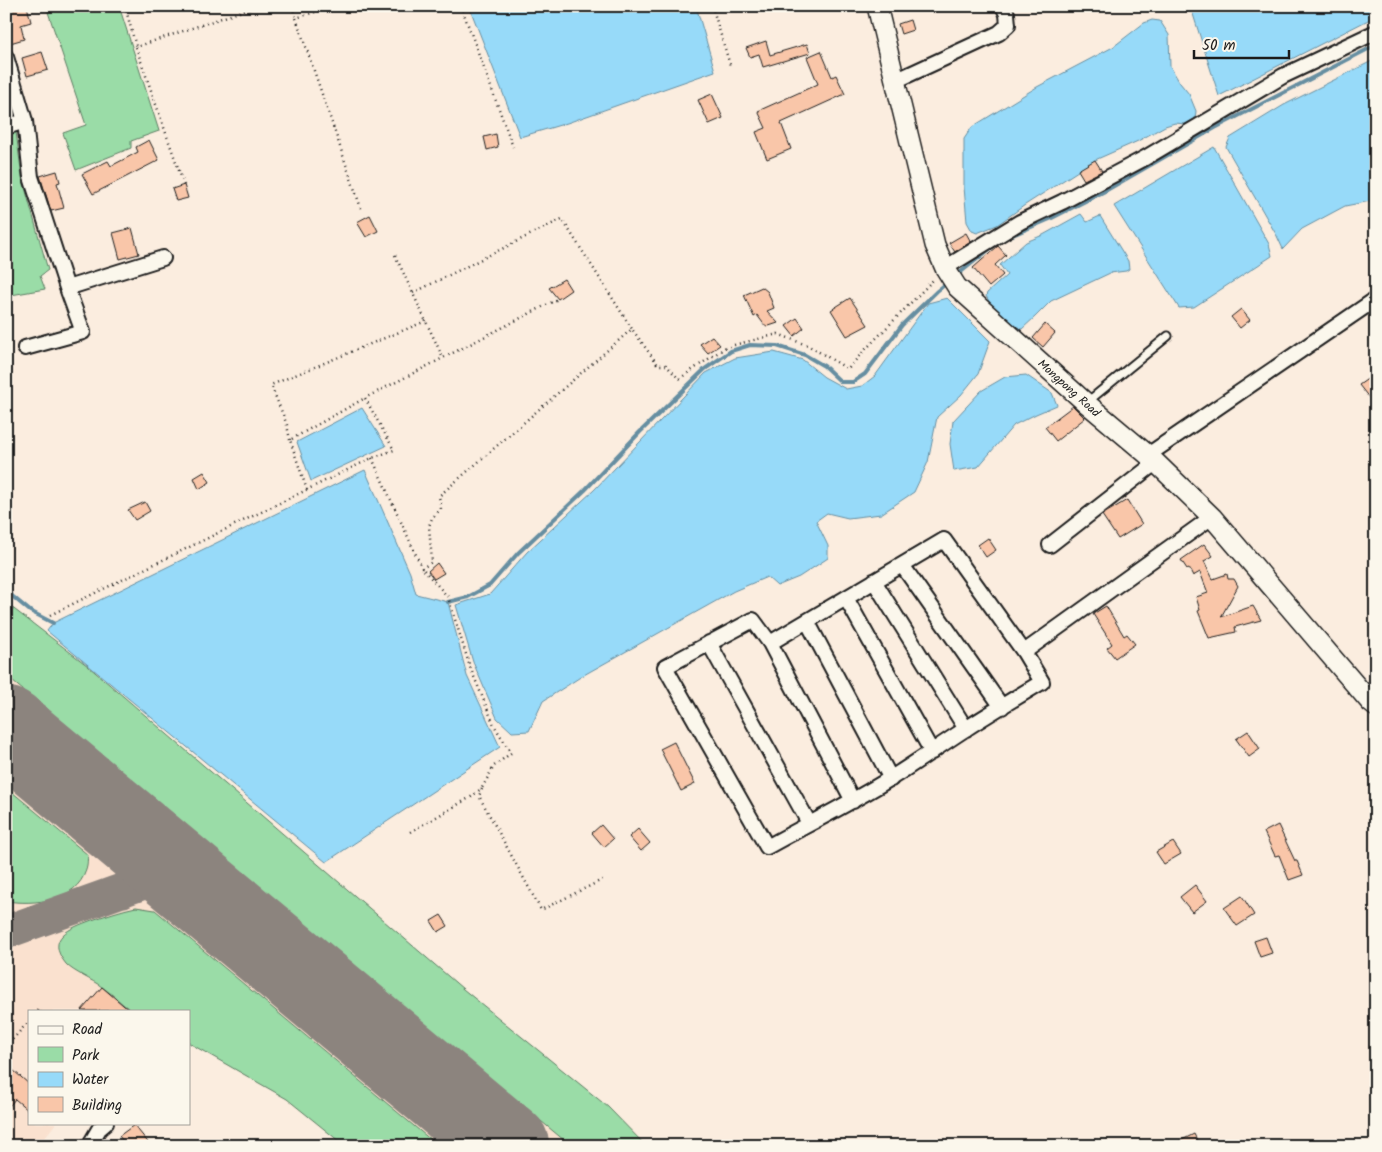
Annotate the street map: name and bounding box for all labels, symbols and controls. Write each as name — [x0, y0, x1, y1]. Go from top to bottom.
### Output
scale bar — [1194, 28, 1290, 60]
text: 50 m — [1202, 34, 1236, 58]
street label: Mongpong Road — [1033, 355, 1105, 423]
legend — [28, 1010, 190, 1124]
text: Road — [72, 1018, 103, 1042]
text: Park — [72, 1044, 100, 1068]
text: Water — [72, 1068, 109, 1092]
text: Building — [72, 1094, 122, 1118]

